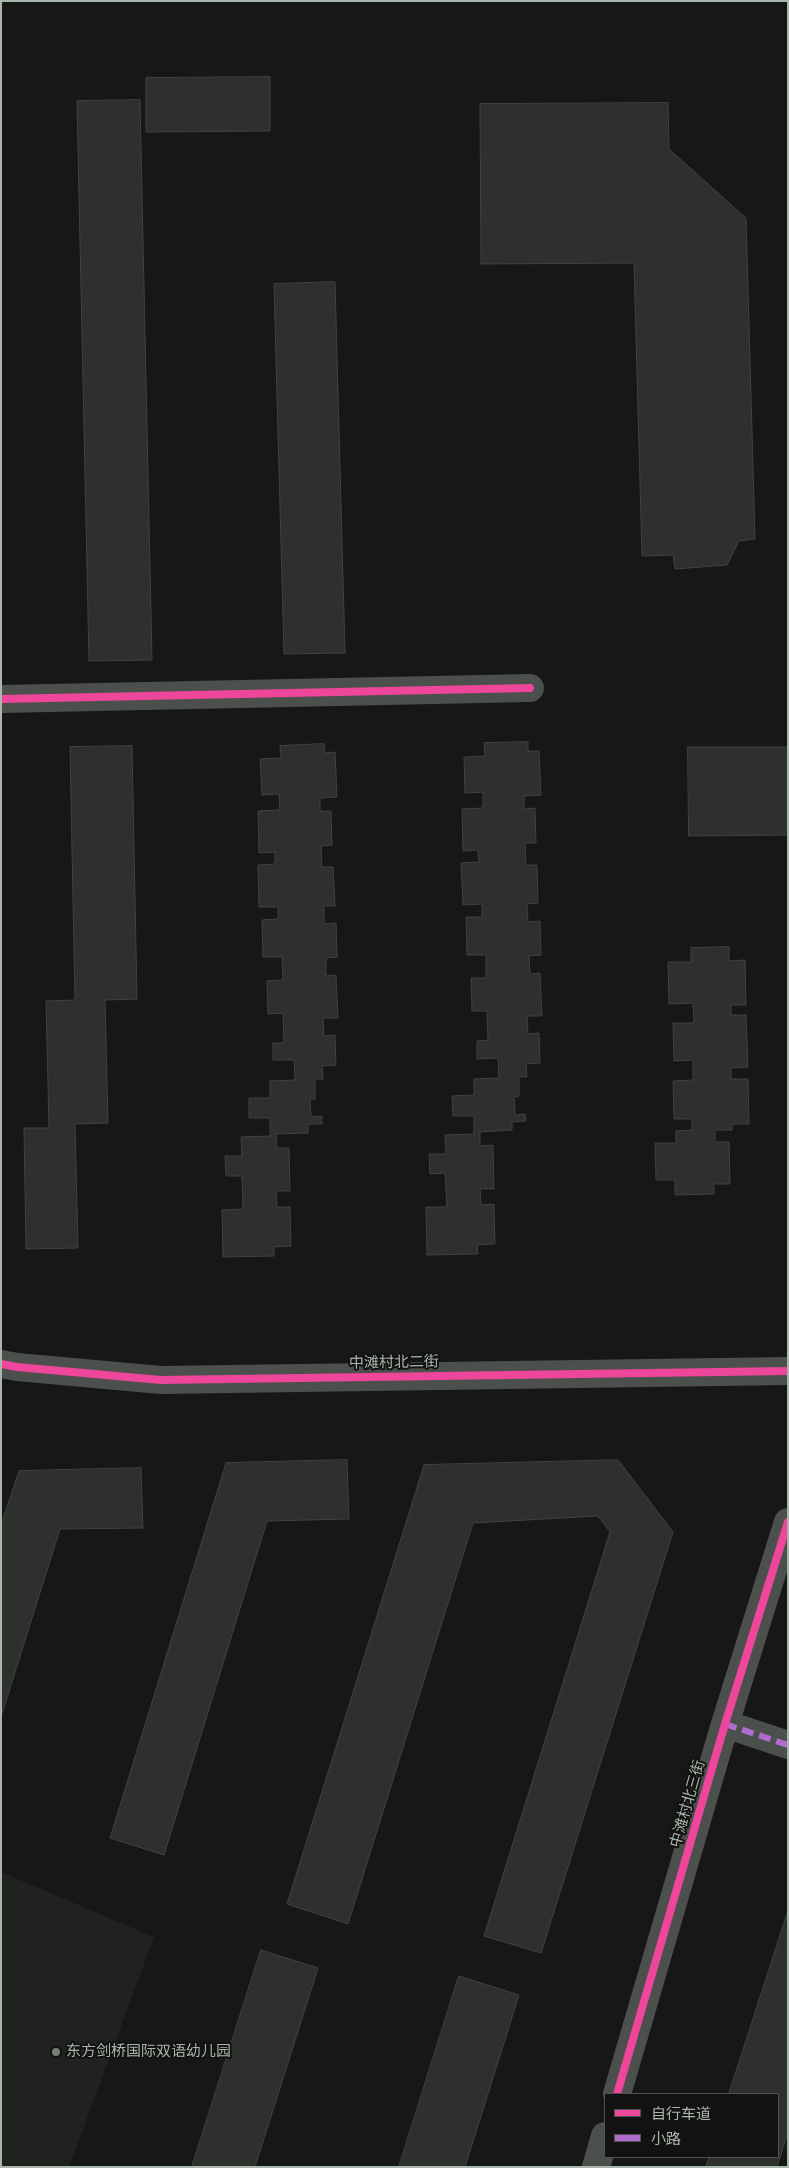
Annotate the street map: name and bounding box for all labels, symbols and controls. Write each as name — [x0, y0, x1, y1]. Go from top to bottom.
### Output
street label: 中滩村北二街 — [349, 1353, 439, 1373]
street label: 中滩村北三街 — [667, 1758, 709, 1850]
place label: 东方剑桥国际双语幼儿园 — [66, 2043, 231, 2061]
marker: 东方剑桥国际双语幼儿园 — [50, 2046, 62, 2058]
legend — [604, 2093, 779, 2158]
text: 自行车道 — [651, 2104, 711, 2123]
text: 小路 — [651, 2129, 681, 2148]

